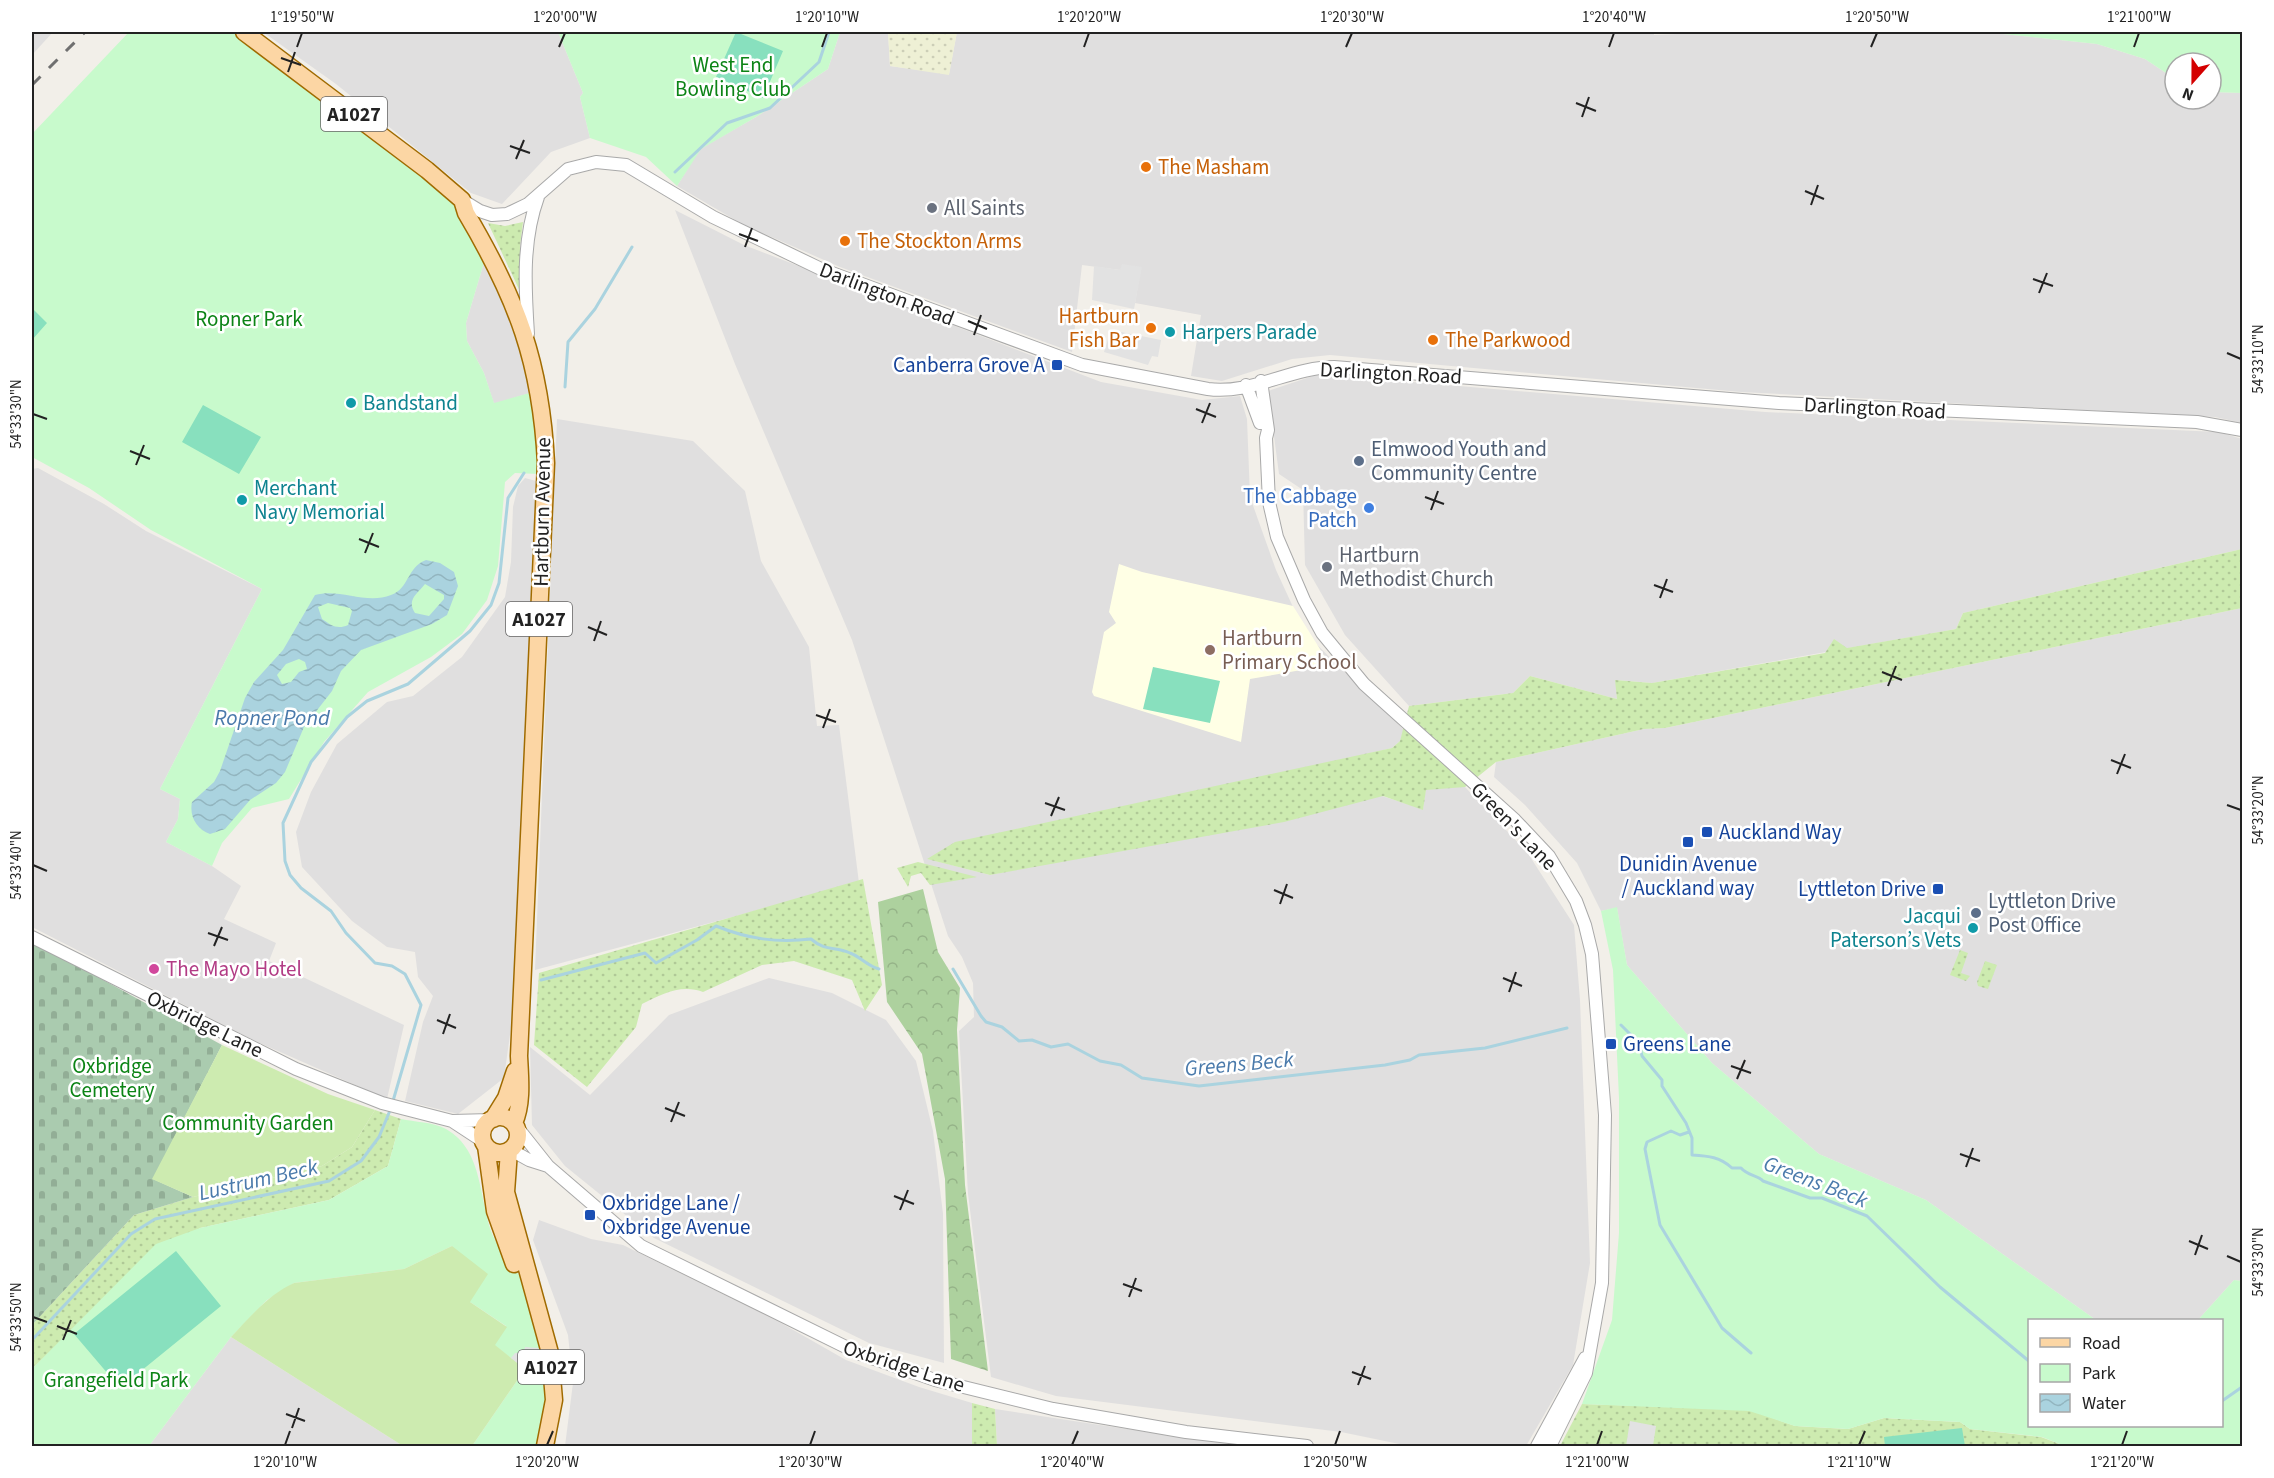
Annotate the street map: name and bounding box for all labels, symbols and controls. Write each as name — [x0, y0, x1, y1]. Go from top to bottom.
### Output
text: 1°19'50"W — [270, 7, 334, 28]
text: 1°20'00"W — [533, 7, 597, 28]
text: 1°20'10"W — [795, 7, 859, 28]
text: 1°20'20"W — [1057, 7, 1121, 28]
text: 1°20'30"W — [1320, 7, 1384, 28]
text: 1°20'40"W — [1582, 7, 1646, 28]
text: 1°20'50"W — [1845, 7, 1909, 28]
text: 1°21'00"W — [2107, 7, 2171, 28]
park label: West End Bowling Club — [675, 50, 791, 104]
north arrow — [2163, 51, 2223, 111]
text: N — [2179, 82, 2197, 106]
road number: A1027 — [321, 97, 387, 131]
place label: The Masham — [1158, 152, 1269, 182]
marker: The Masham — [1139, 160, 1153, 174]
place label: All Saints — [944, 193, 1025, 223]
marker: All Saints — [925, 201, 939, 215]
place label: The Stockton Arms — [857, 226, 1022, 256]
marker: The Stockton Arms — [838, 234, 852, 248]
street label: Darlington Road — [815, 254, 959, 334]
place label: Hartburn Fish Bar — [1059, 301, 1140, 355]
park label: Ropner Park — [195, 304, 303, 334]
place label: Harpers Parade — [1182, 317, 1317, 347]
marker: Hartburn Fish Bar — [1144, 321, 1158, 335]
text: 54°33'10"N — [2248, 324, 2269, 394]
marker: Harpers Parade — [1163, 325, 1177, 339]
place label: The Parkwood — [1445, 325, 1571, 355]
marker: The Parkwood — [1426, 333, 1440, 347]
place label: Canberra Grove A — [893, 350, 1046, 380]
street label: Darlington Road — [1319, 354, 1463, 392]
marker: Canberra Grove A — [1050, 358, 1064, 372]
text: 54°33'30"N — [6, 379, 27, 449]
place label: Bandstand — [363, 388, 458, 418]
street label: Darlington Road — [1803, 389, 1947, 427]
marker: Bandstand — [344, 396, 358, 410]
place label: Elmwood Youth and Community Centre — [1371, 434, 1547, 488]
street label: Hartburn Avenue — [526, 437, 558, 587]
marker: Elmwood Youth and Community Centre — [1352, 454, 1366, 468]
place label: Merchant Navy Memorial — [254, 473, 385, 527]
place label: The Cabbage Patch — [1243, 481, 1357, 535]
marker: Merchant Navy Memorial — [235, 493, 249, 507]
marker: The Cabbage Patch — [1362, 501, 1376, 515]
place label: Hartburn Methodist Church — [1339, 540, 1494, 594]
marker: Hartburn Methodist Church — [1320, 560, 1334, 574]
road number: A1027 — [506, 602, 572, 636]
place label: Hartburn Primary School — [1222, 623, 1357, 677]
marker: Hartburn Primary School — [1203, 643, 1217, 657]
water label: Ropner Pond — [214, 702, 331, 734]
street label: Green's Lane — [1464, 775, 1564, 877]
text: 54°33'20"N — [2248, 775, 2269, 845]
place label: Auckland Way — [1719, 817, 1842, 847]
marker: Auckland Way — [1700, 825, 1714, 839]
text: 54°33'40"N — [6, 830, 27, 900]
marker: Dunidin Avenue / Auckland way — [1681, 835, 1695, 849]
place label: Dunidin Avenue / Auckland way — [1619, 849, 1757, 903]
place label: Lyttleton Drive — [1798, 874, 1926, 904]
marker: Lyttleton Drive — [1931, 882, 1945, 896]
place label: Lyttleton Drive Post Office — [1988, 886, 2116, 940]
place label: Jacqui Paterson’s Vets — [1830, 901, 1961, 955]
marker: Lyttleton Drive Post Office — [1969, 906, 1983, 920]
marker: Jacqui Paterson’s Vets — [1966, 921, 1980, 935]
place label: The Mayo Hotel — [166, 954, 302, 984]
marker: The Mayo Hotel — [147, 962, 161, 976]
street label: Oxbridge Lane — [142, 983, 268, 1065]
place label: Greens Lane — [1623, 1029, 1731, 1059]
marker: Greens Lane — [1604, 1037, 1618, 1051]
water label: Greens Beck — [1183, 1043, 1295, 1085]
park label: Oxbridge Cemetery — [70, 1051, 155, 1105]
park label: Community Garden — [162, 1108, 334, 1138]
water label: Greens Beck — [1759, 1147, 1873, 1217]
water label: Lustrum Beck — [195, 1151, 322, 1209]
place label: Oxbridge Lane / Oxbridge Avenue — [602, 1188, 750, 1242]
marker: Oxbridge Lane / Oxbridge Avenue — [583, 1208, 597, 1222]
text: 54°33'30"N — [2248, 1227, 2269, 1297]
text: 54°33'50"N — [6, 1282, 27, 1352]
legend — [2028, 1319, 2223, 1427]
text: Road — [2082, 1331, 2121, 1356]
street label: Oxbridge Lane — [839, 1332, 969, 1400]
road number: A1027 — [518, 1350, 584, 1384]
text: Park — [2082, 1361, 2116, 1386]
park label: Grangefield Park — [44, 1365, 189, 1395]
text: Water — [2082, 1391, 2126, 1416]
text: 1°20'10"W — [253, 1452, 317, 1473]
text: 1°20'20"W — [515, 1452, 579, 1473]
text: 1°20'30"W — [778, 1452, 842, 1473]
text: 1°20'40"W — [1040, 1452, 1104, 1473]
text: 1°20'50"W — [1303, 1452, 1367, 1473]
text: 1°21'00"W — [1565, 1452, 1629, 1473]
text: 1°21'10"W — [1827, 1452, 1891, 1473]
text: 1°21'20"W — [2090, 1452, 2154, 1473]

